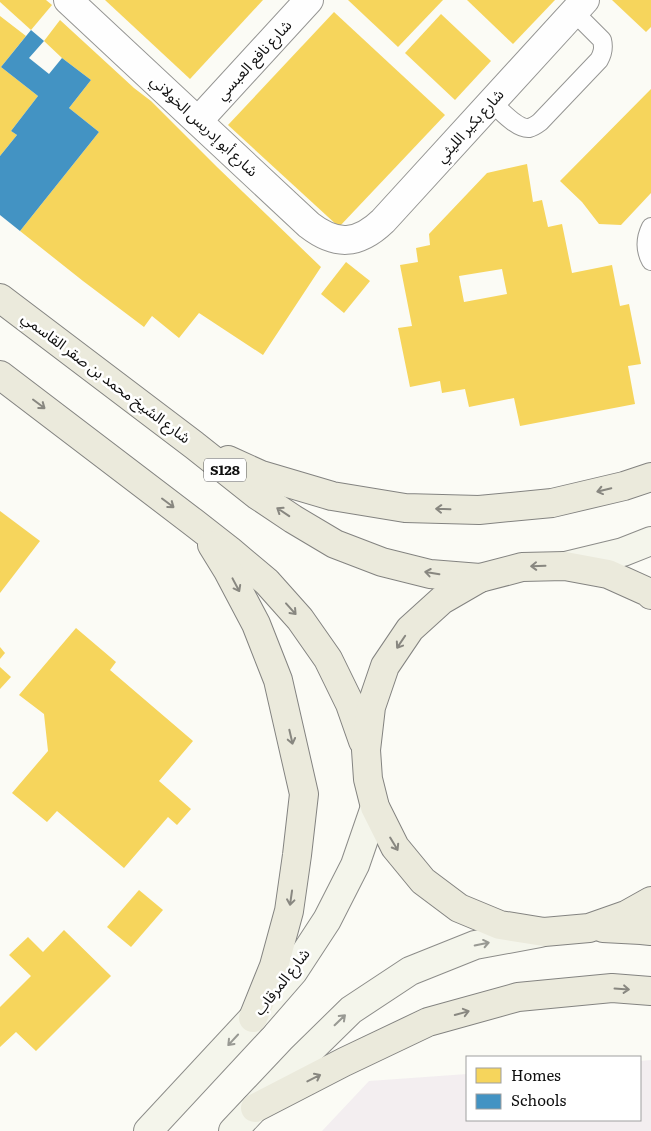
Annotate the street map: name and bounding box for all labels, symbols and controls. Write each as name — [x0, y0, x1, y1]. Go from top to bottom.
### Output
street label: شارع نافع العبسي — [210, 13, 298, 106]
street label: شارع أبو إدريس الخولاني — [145, 69, 264, 183]
street label: شارع بكير الليثي — [429, 83, 510, 168]
street label: شارع الشيخ محمد بن صقر القاسمي — [16, 305, 196, 450]
one-way arrow — [32, 399, 45, 410]
road number: S128 — [204, 458, 246, 482]
one-way arrow — [597, 486, 613, 495]
one-way arrow — [161, 497, 174, 508]
one-way arrow — [436, 504, 452, 514]
one-way arrow — [276, 507, 290, 517]
one-way arrow — [530, 562, 546, 571]
one-way arrow — [424, 568, 440, 578]
one-way arrow — [231, 578, 241, 593]
one-way arrow — [285, 602, 297, 615]
one-way arrow — [396, 635, 406, 649]
one-way arrow — [287, 729, 296, 745]
one-way arrow — [390, 837, 400, 851]
one-way arrow — [285, 889, 295, 905]
one-way arrow — [473, 939, 489, 948]
street label: شارع المرقاب — [247, 942, 316, 1021]
one-way arrow — [614, 984, 630, 993]
one-way arrow — [454, 1007, 470, 1017]
one-way arrow — [334, 1014, 346, 1026]
one-way arrow — [227, 1033, 239, 1046]
legend — [466, 1056, 641, 1121]
text: Homes — [511, 1063, 561, 1086]
one-way arrow — [306, 1073, 321, 1083]
text: Schools — [511, 1088, 567, 1111]

